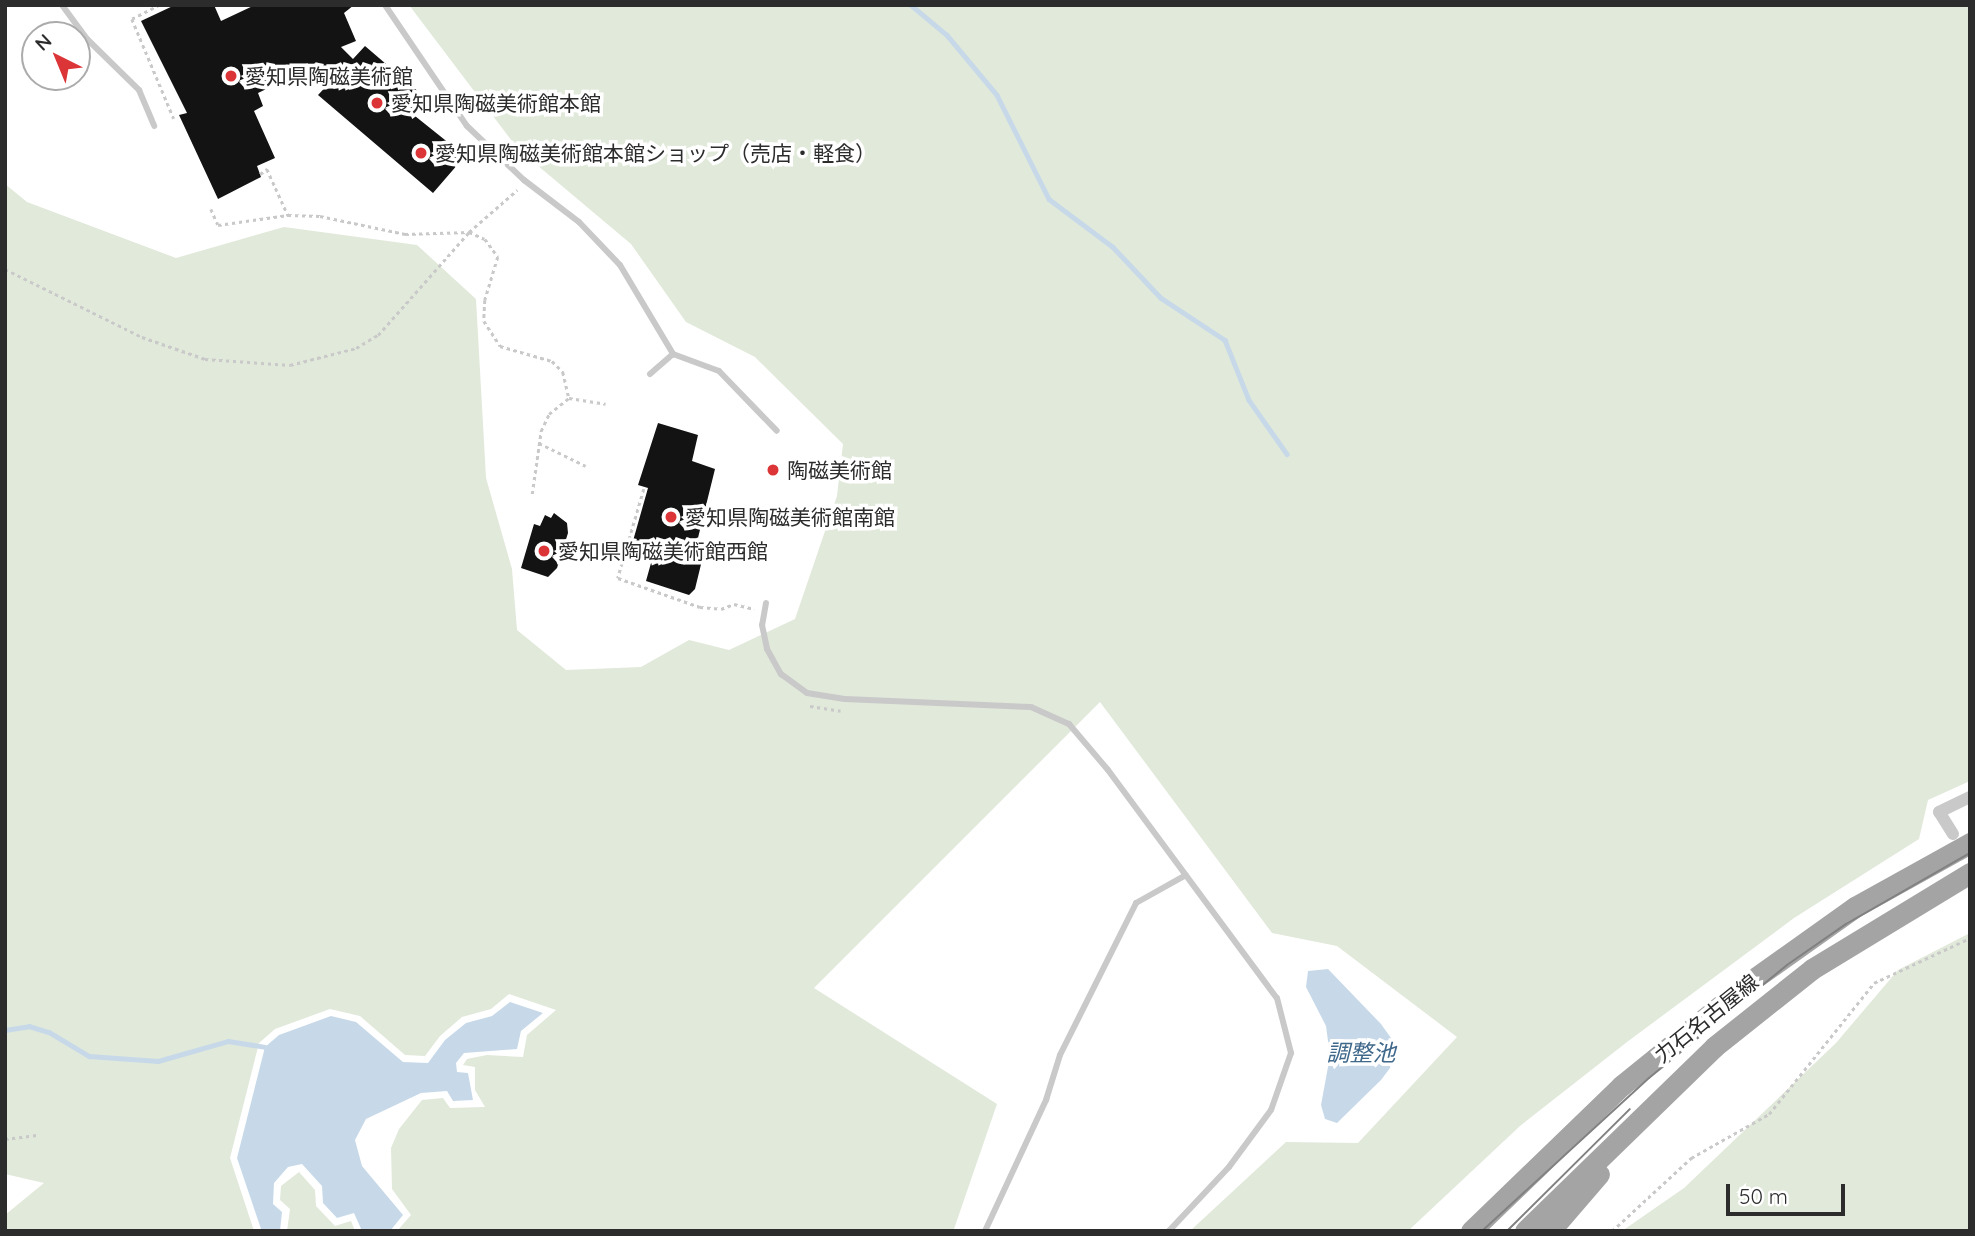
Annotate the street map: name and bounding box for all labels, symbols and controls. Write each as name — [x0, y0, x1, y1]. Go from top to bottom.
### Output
north arrow — [21, 21, 91, 91]
text: N — [30, 29, 56, 56]
place label: 愛知県陶磁美術館 — [245, 63, 413, 89]
marker: 愛知県陶磁美術館 — [223, 68, 239, 84]
place label: 愛知県陶磁美術館本館 — [391, 90, 601, 116]
marker: 愛知県陶磁美術館本館 — [369, 95, 385, 111]
place label: 愛知県陶磁美術館本館ショップ（売店・軽食） — [435, 140, 876, 166]
marker: 愛知県陶磁美術館本館ショップ（売店・軽食） — [413, 145, 429, 161]
place label: 陶磁美術館 — [787, 457, 892, 483]
marker: 陶磁美術館 — [765, 462, 781, 478]
place label: 愛知県陶磁美術館南館 — [685, 504, 895, 530]
marker: 愛知県陶磁美術館南館 — [663, 509, 679, 525]
place label: 愛知県陶磁美術館西館 — [558, 538, 768, 564]
marker: 愛知県陶磁美術館西館 — [536, 543, 552, 559]
street label: 力石名古屋線 — [1649, 969, 1763, 1067]
water label: 調整池 — [1327, 1039, 1395, 1067]
scale bar — [1730, 1170, 1849, 1214]
text: 50 m — [1739, 1183, 1788, 1209]

